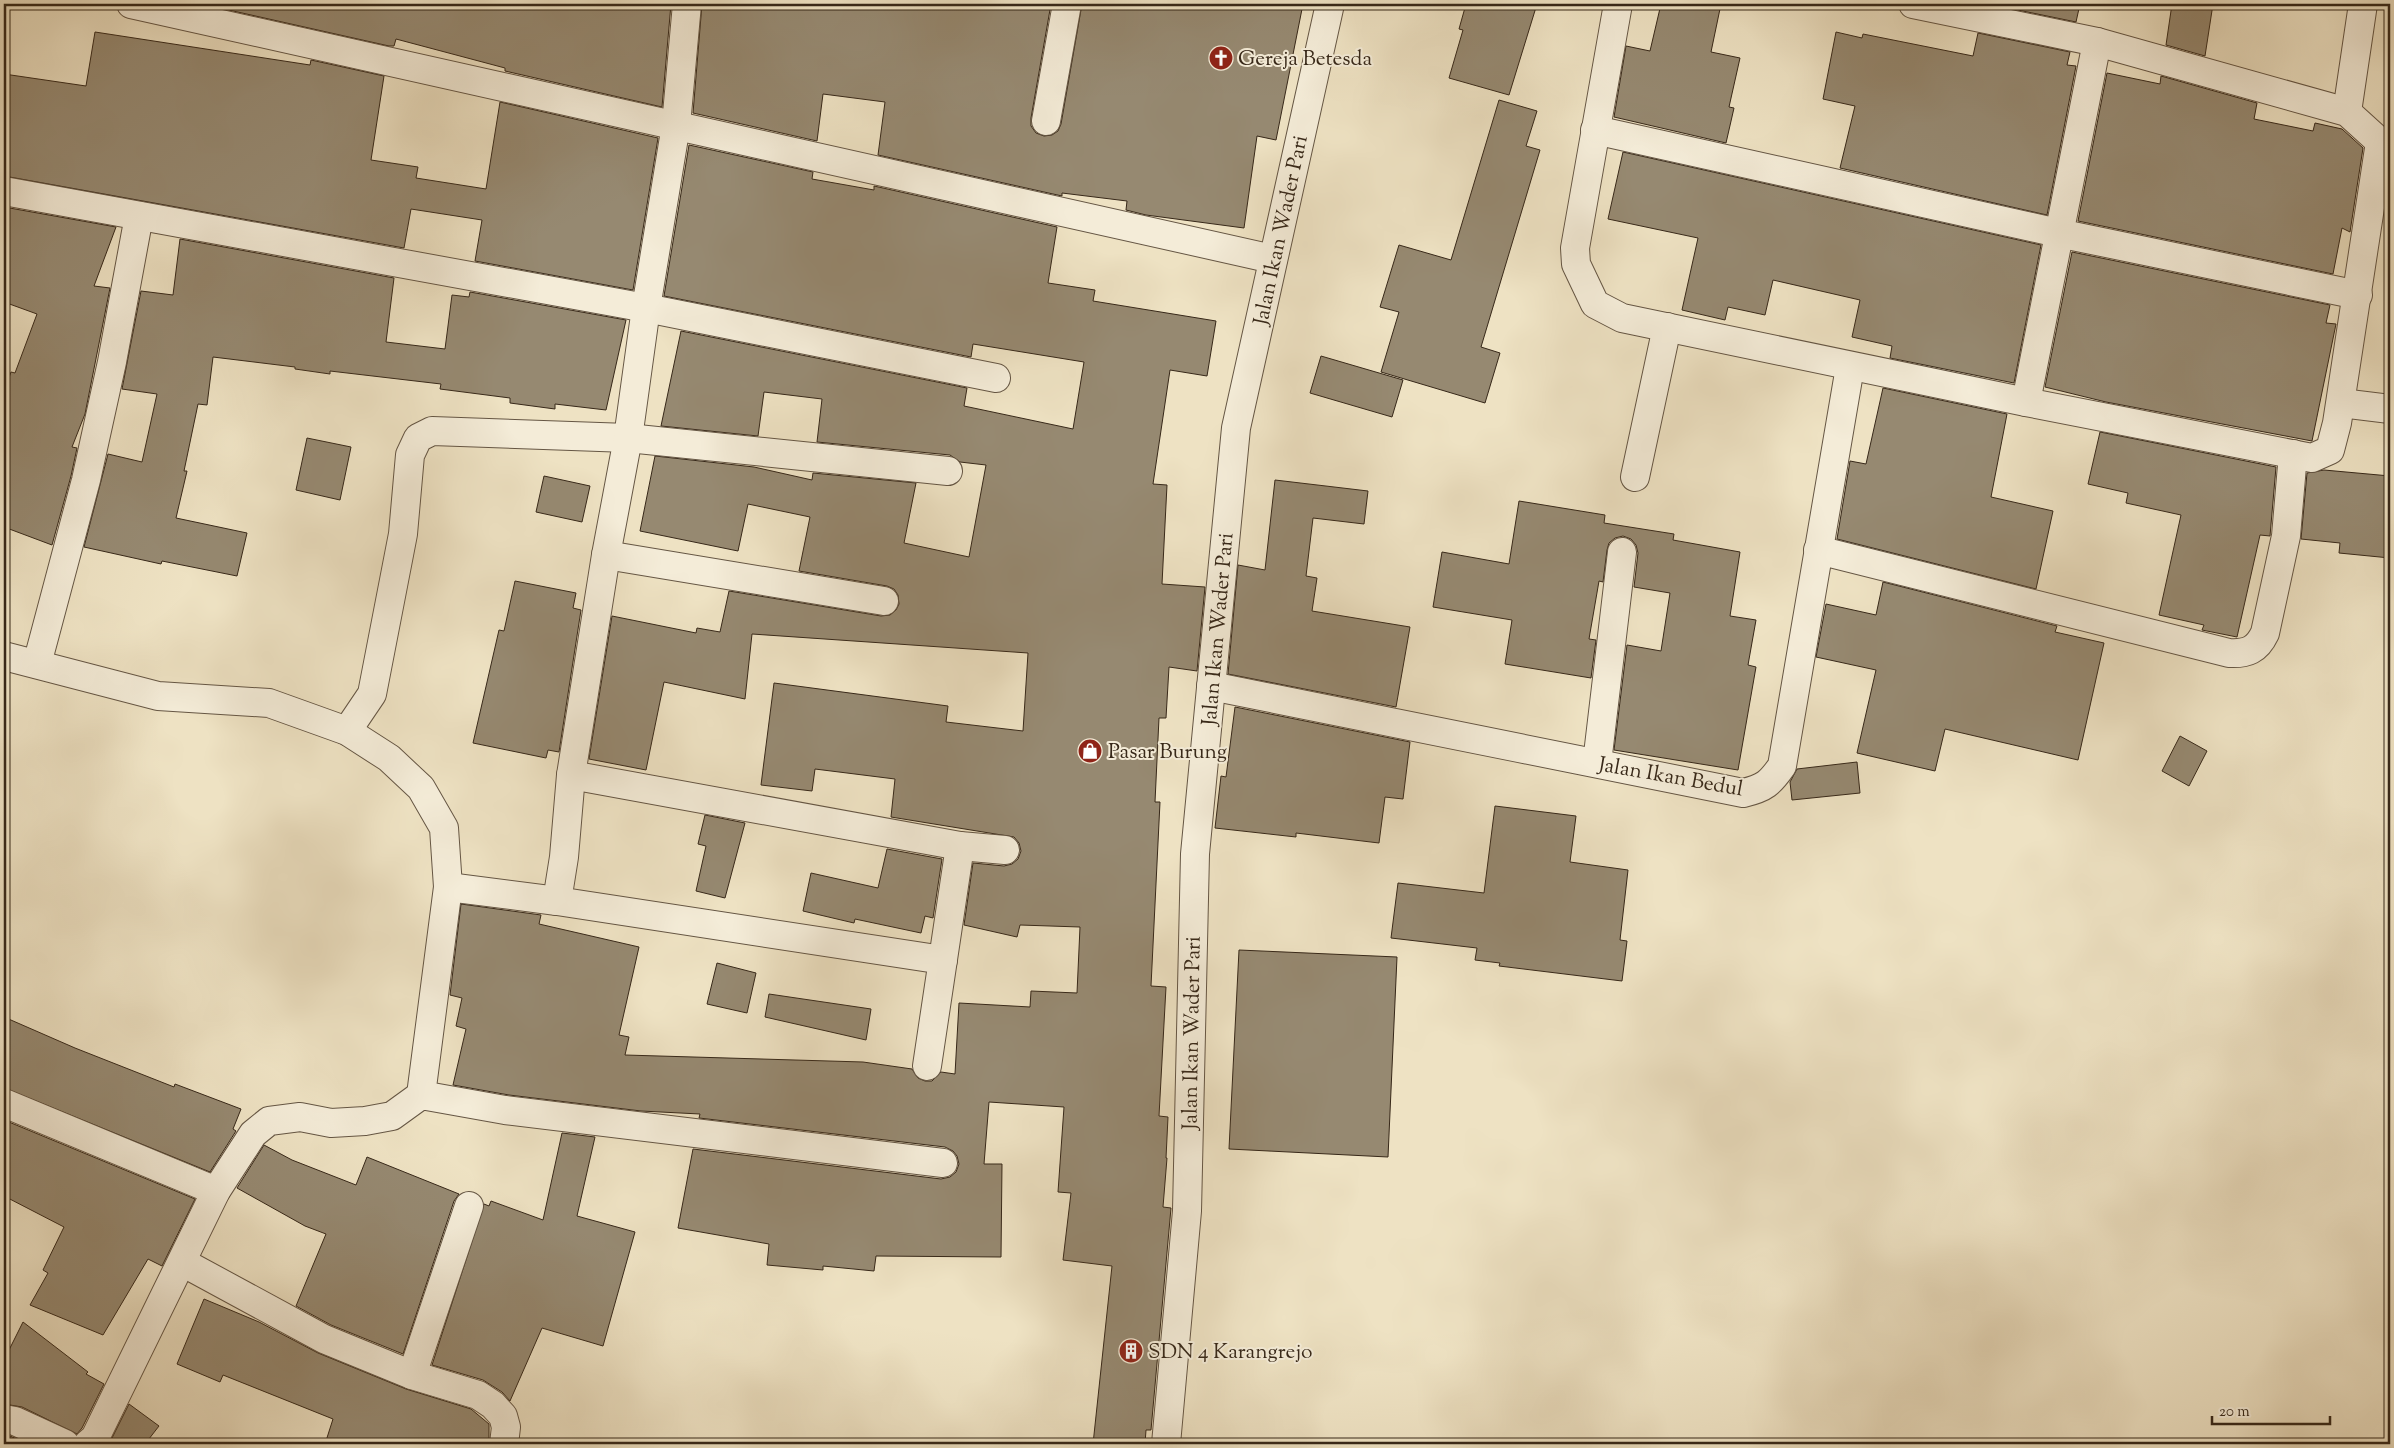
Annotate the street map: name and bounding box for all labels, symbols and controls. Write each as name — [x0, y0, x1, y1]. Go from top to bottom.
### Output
church icon: Gereja Betesda — [1208, 45, 1234, 71]
place label: Gereja Betesda — [1238, 45, 1372, 75]
street label: Jalan Ikan Wader Pari — [1247, 133, 1317, 329]
street label: Jalan Ikan Wader Pari — [1196, 531, 1242, 728]
shop icon: Pasar Burung — [1077, 738, 1103, 764]
place label: Pasar Burung — [1108, 738, 1227, 768]
street label: Jalan Ikan Bedul — [1595, 750, 1745, 805]
street label: Jalan Ikan Wader Pari — [1176, 936, 1210, 1131]
building icon: SDN 4 Karangrejo — [1118, 1338, 1144, 1364]
place label: SDN 4 Karangrejo — [1148, 1338, 1313, 1368]
scale bar — [2212, 1393, 2329, 1425]
text: 20 m — [2219, 1402, 2250, 1423]

